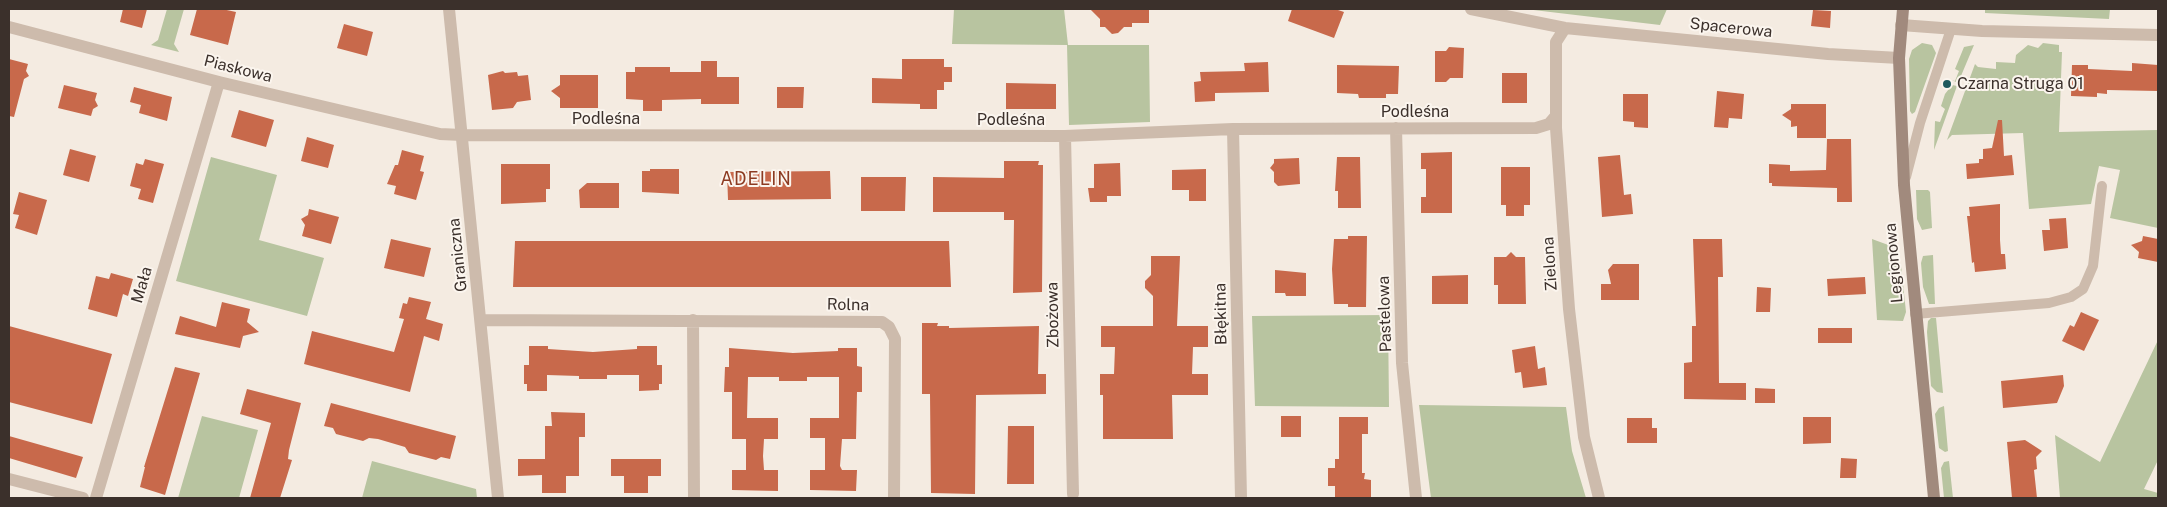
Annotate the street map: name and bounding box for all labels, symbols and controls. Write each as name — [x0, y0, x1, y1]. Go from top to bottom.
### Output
street label: Spacerowa — [1689, 14, 1773, 42]
street label: Piaskowa — [202, 51, 274, 87]
place label: Czarna Struga 01 — [1957, 74, 2084, 94]
marker: Czarna Struga 01 — [1941, 78, 1953, 90]
street label: Podleśna — [1381, 102, 1449, 122]
street label: Podleśna — [572, 109, 640, 129]
street label: Podleśna — [977, 110, 1045, 130]
district label: ADELIN — [719, 168, 793, 190]
street label: Graniczna — [445, 217, 471, 293]
street label: Legionowa — [1881, 222, 1907, 304]
street label: Zielona — [1539, 236, 1561, 292]
street label: Mała — [128, 264, 156, 306]
street label: Pastelowa — [1374, 276, 1396, 352]
street label: Zbożowa — [1043, 282, 1063, 348]
street label: Błękitna — [1211, 283, 1231, 345]
street label: Rolna — [827, 295, 869, 315]

